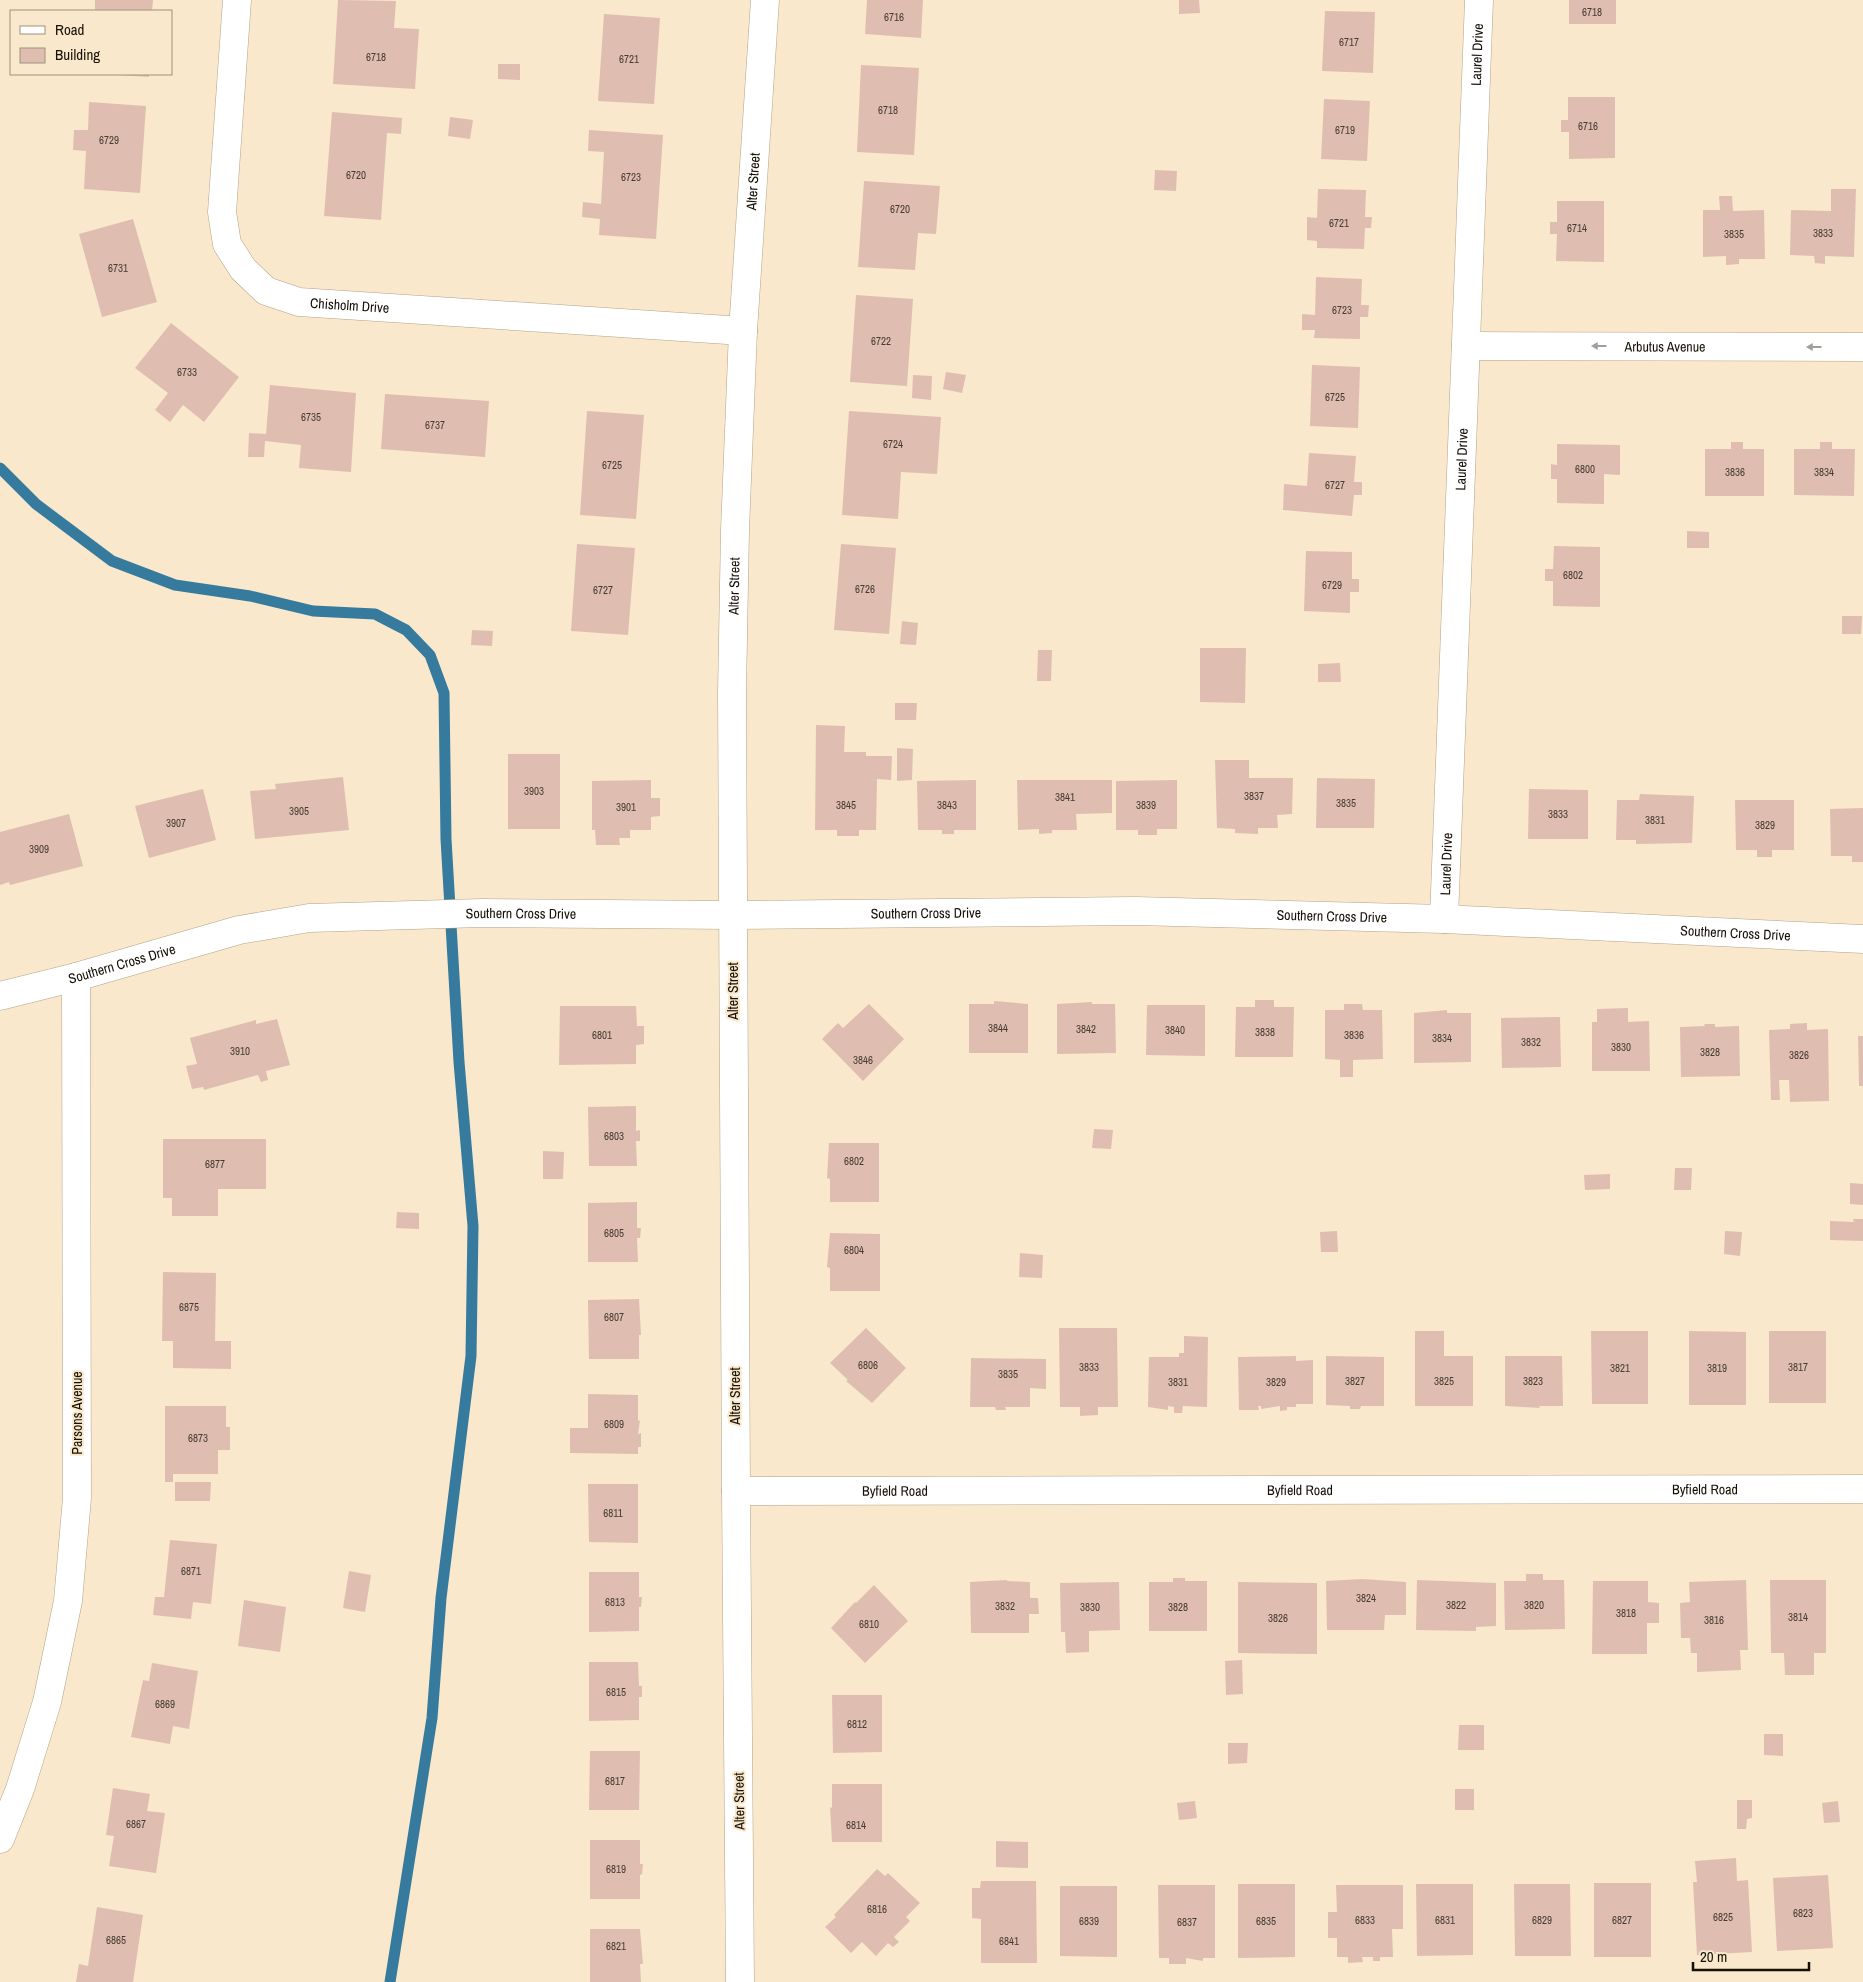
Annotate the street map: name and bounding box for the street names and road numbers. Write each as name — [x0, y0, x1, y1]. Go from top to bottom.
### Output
street label: Laurel Drive — [1467, 23, 1487, 86]
street label: Alter Street — [742, 152, 764, 212]
street label: Chisholm Drive — [310, 294, 390, 317]
street label: Arbutus Avenue — [1623, 337, 1706, 356]
street label: Laurel Drive — [1451, 428, 1472, 491]
street label: Alter Street — [724, 557, 743, 616]
street label: Laurel Drive — [1436, 832, 1456, 896]
street label: Southern Cross Drive — [465, 904, 576, 923]
street label: Southern Cross Drive — [871, 904, 981, 923]
street label: Southern Cross Drive — [1276, 906, 1387, 927]
street label: Southern Cross Drive — [1680, 921, 1791, 945]
street label: Southern Cross Drive — [66, 940, 177, 988]
street label: Alter Street — [724, 962, 742, 1021]
street label: Alter Street — [726, 1367, 744, 1426]
street label: Parsons Avenue — [68, 1371, 86, 1455]
street label: Byfield Road — [1672, 1480, 1738, 1498]
street label: Byfield Road — [1267, 1481, 1333, 1499]
street label: Byfield Road — [862, 1482, 928, 1500]
street label: Alter Street — [730, 1772, 749, 1831]

